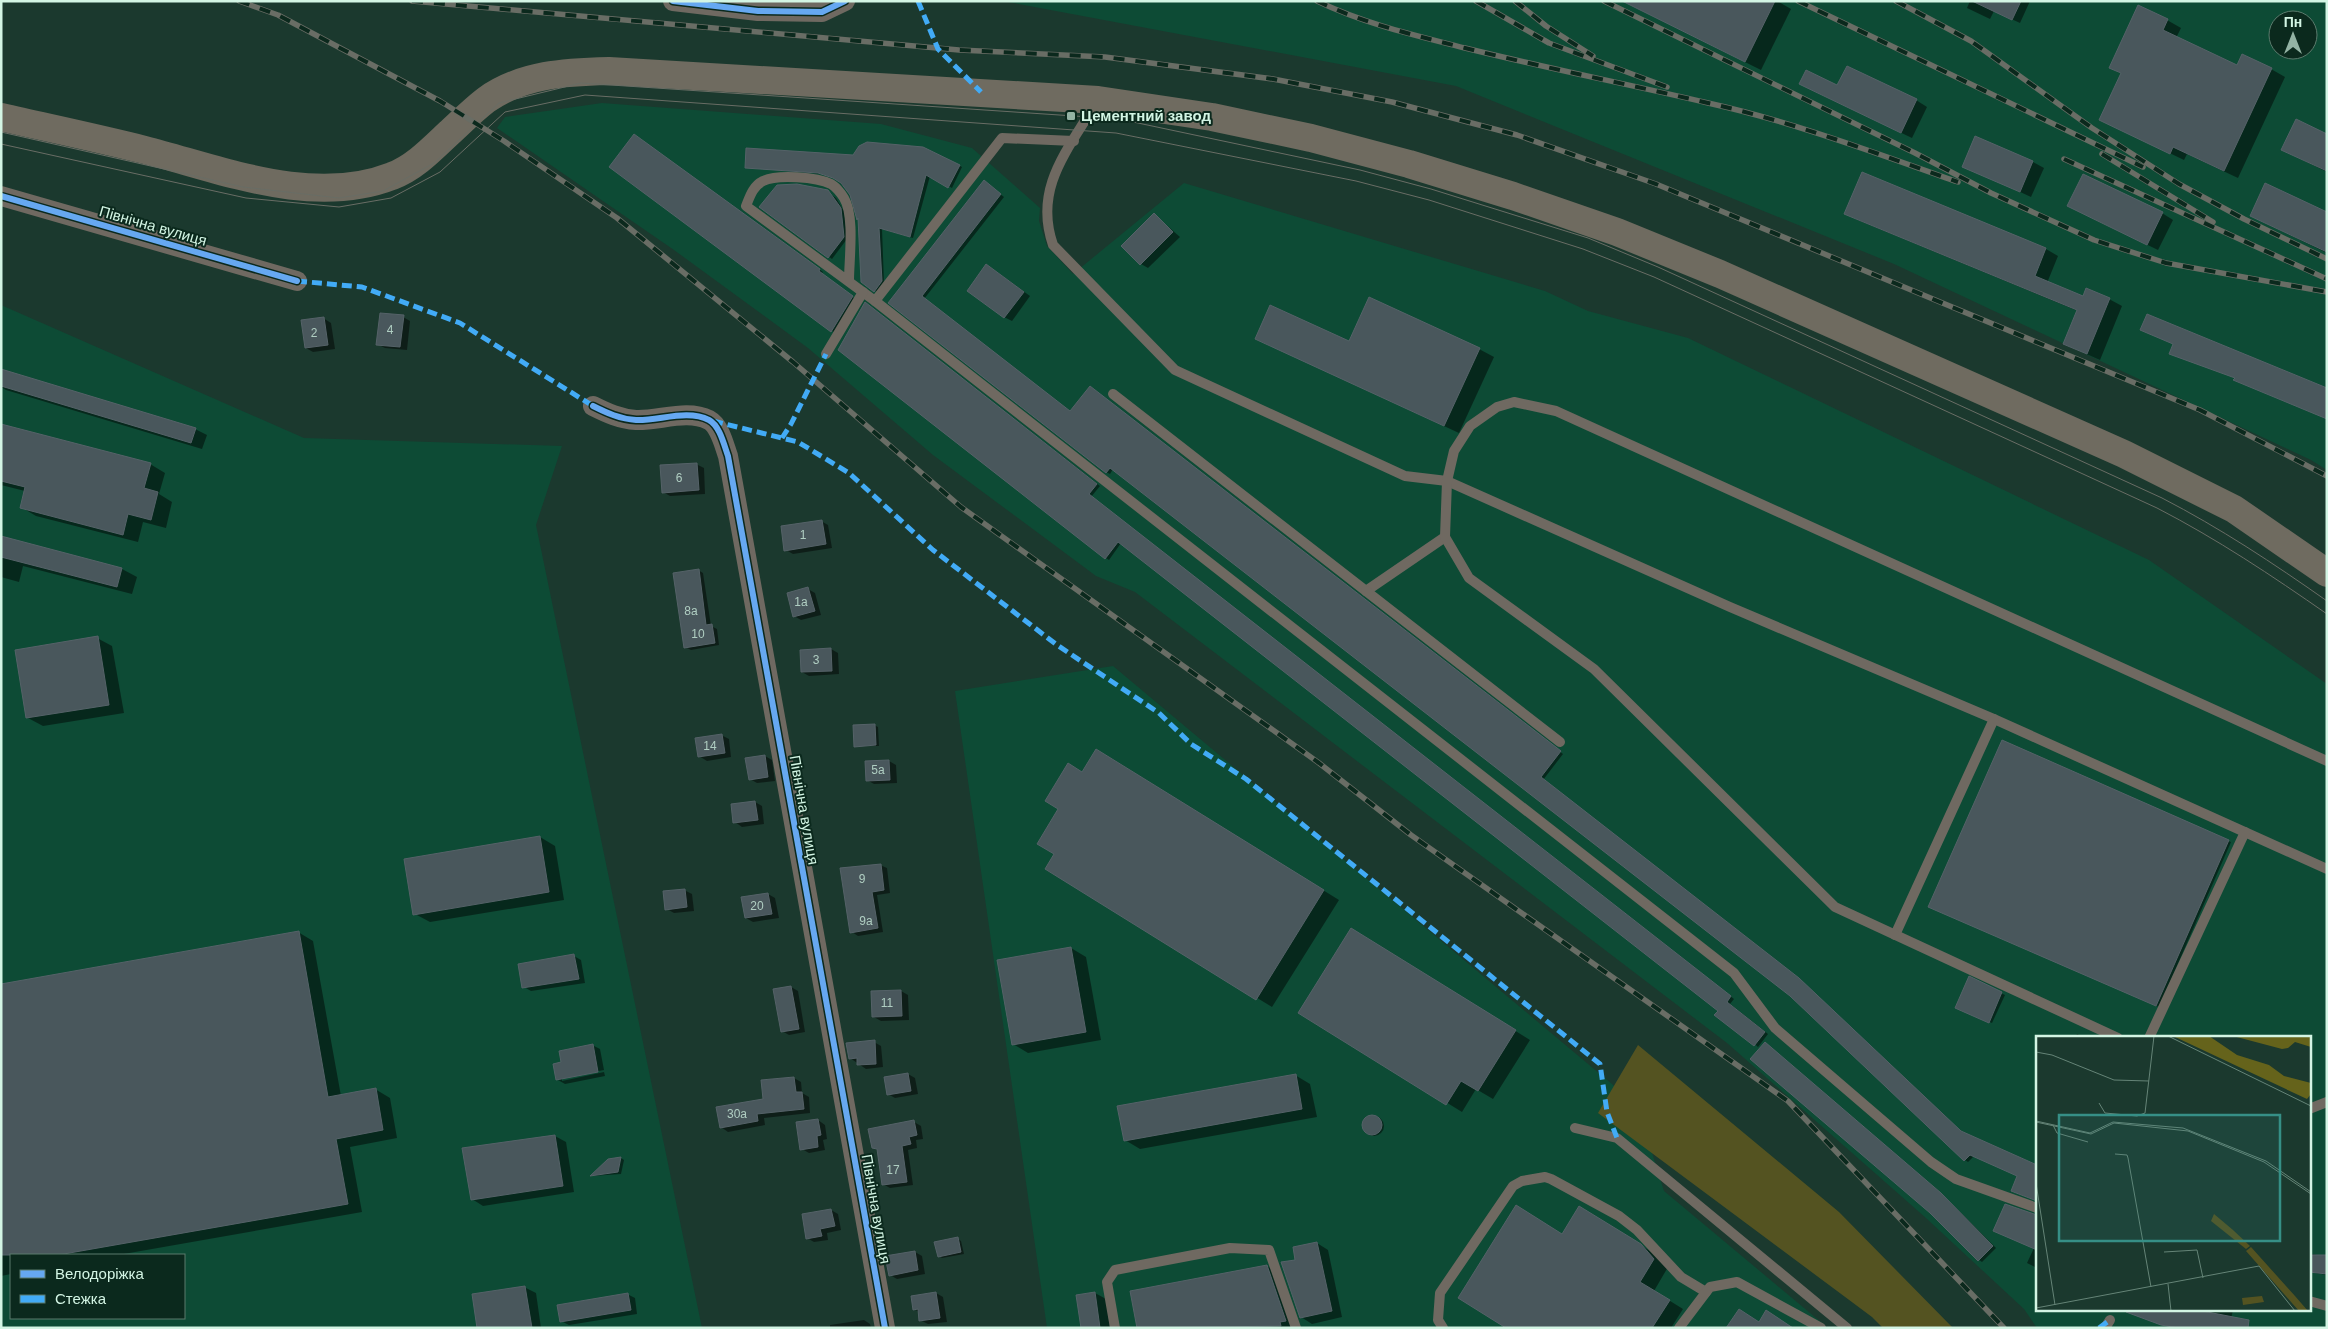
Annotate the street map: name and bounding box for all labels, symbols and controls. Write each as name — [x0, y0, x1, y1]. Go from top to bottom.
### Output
north arrow — [2268, 10, 2318, 60]
text: Пн — [2284, 14, 2302, 30]
place label: Цементний завод — [1081, 107, 1211, 124]
marker: Цементний завод — [1065, 110, 1077, 122]
street label: Північна вулиця — [97, 202, 209, 249]
house number: 4 — [387, 323, 394, 337]
house number: 2 — [311, 326, 318, 340]
house number: 6 — [676, 471, 683, 485]
house number: 1 — [800, 528, 807, 542]
house number: 1а — [794, 595, 808, 609]
house number: 8а — [684, 604, 698, 618]
house number: 10 — [691, 627, 705, 641]
house number: 3 — [813, 653, 820, 667]
house number: 14 — [703, 739, 717, 753]
street label: Північна вулиця — [786, 754, 822, 866]
house number: 5а — [871, 763, 885, 777]
house number: 9 — [859, 872, 866, 886]
house number: 20 — [750, 899, 764, 913]
house number: 9а — [859, 914, 873, 928]
house number: 11 — [881, 996, 894, 1010]
inset map — [2036, 1036, 2310, 1312]
house number: 30а — [727, 1107, 747, 1121]
street label: Північна вулиця — [858, 1153, 894, 1265]
house number: 17 — [886, 1163, 900, 1177]
legend — [10, 1254, 185, 1319]
text: Велодоріжка — [55, 1265, 144, 1282]
text: Стежка — [55, 1290, 107, 1307]

